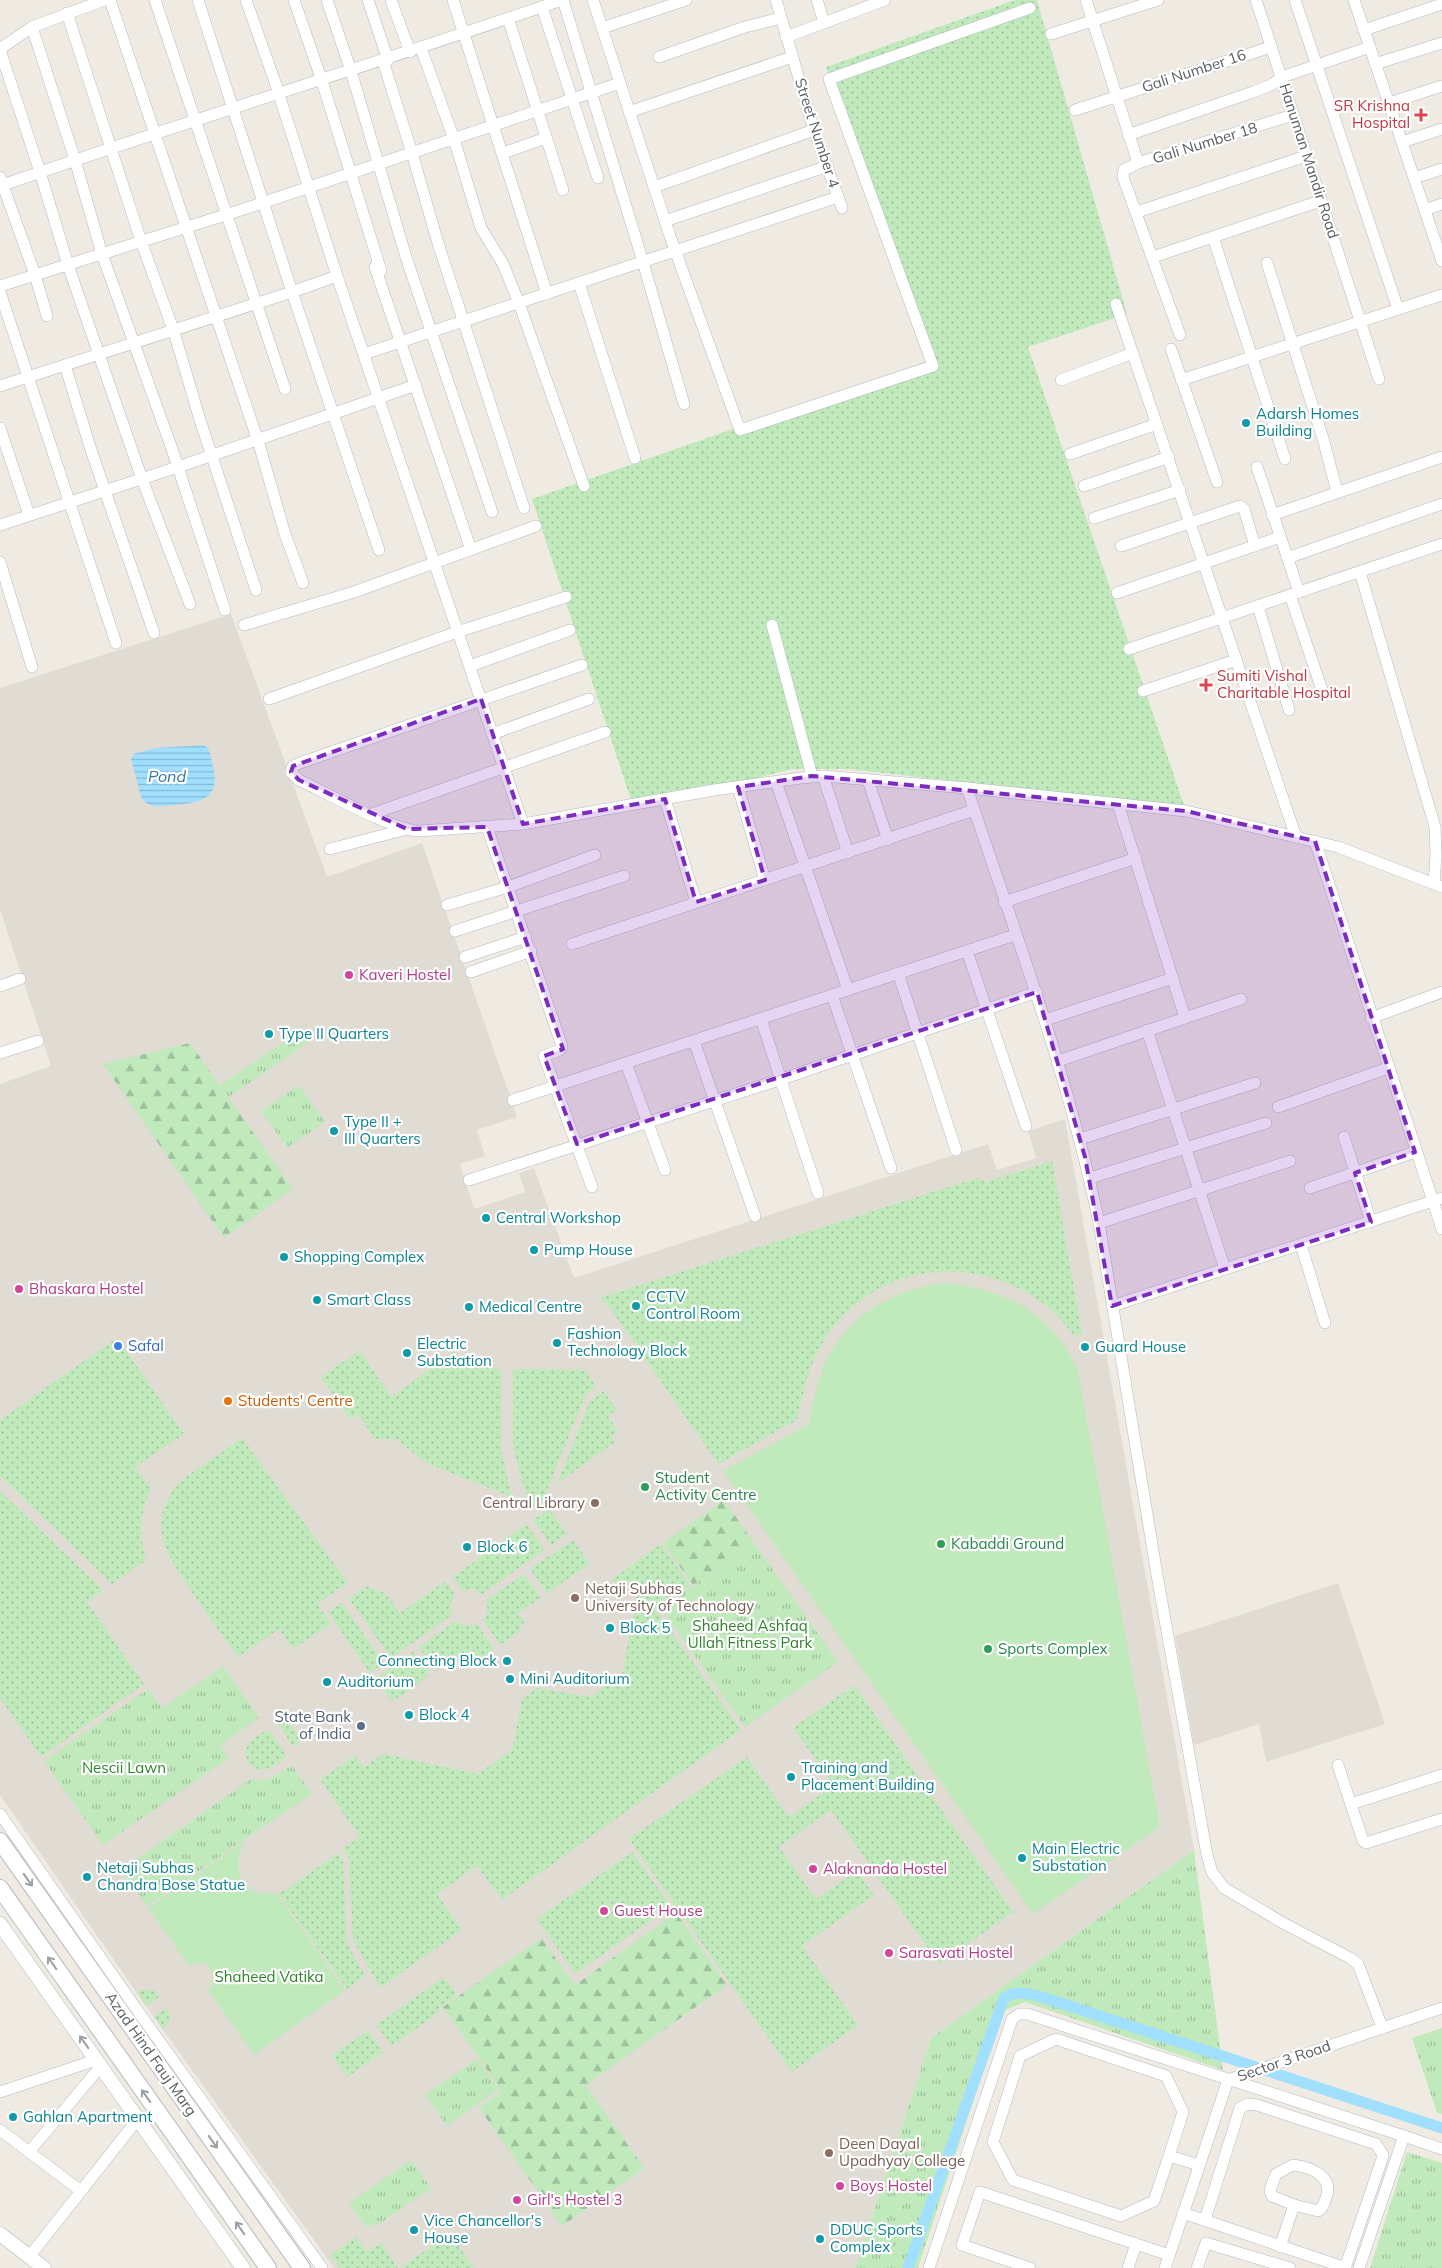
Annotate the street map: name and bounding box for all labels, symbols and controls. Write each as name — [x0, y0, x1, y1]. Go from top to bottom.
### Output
street label: Gali Number 16 — [1139, 45, 1248, 96]
street label: Street Number 4 — [791, 76, 844, 190]
street label: Hanuman Mandir Road — [1275, 81, 1344, 241]
place label: SR Krishna Hospital — [1334, 96, 1410, 132]
marker: SR Krishna Hospital — [1414, 108, 1428, 122]
street label: Gali Number 18 — [1150, 118, 1260, 167]
place label: Adarsh Homes Building — [1256, 404, 1359, 440]
marker: Adarsh Homes Building — [1240, 417, 1252, 429]
place label: Sumiti Vishal Charitable Hospital — [1217, 666, 1351, 702]
marker: Sumiti Vishal Charitable Hospital — [1199, 678, 1213, 692]
water label: Pond — [148, 766, 186, 786]
place label: Kaveri Hostel — [359, 965, 451, 984]
marker: Kaveri Hostel — [343, 969, 355, 981]
place label: Type II Quarters — [279, 1024, 389, 1043]
marker: Type II Quarters — [263, 1028, 275, 1040]
place label: Type II + III Quarters — [344, 1112, 421, 1148]
marker: Type II + III Quarters — [328, 1125, 340, 1137]
place label: Central Workshop — [496, 1208, 621, 1227]
marker: Central Workshop — [480, 1212, 492, 1224]
place label: Pump House — [544, 1240, 633, 1259]
marker: Pump House — [528, 1244, 540, 1256]
place label: Shopping Complex — [294, 1247, 424, 1266]
marker: Shopping Complex — [278, 1251, 290, 1263]
place label: Bhaskara Hostel — [29, 1279, 144, 1298]
marker: Bhaskara Hostel — [13, 1283, 25, 1295]
place label: CCTV Control Room — [646, 1287, 740, 1323]
place label: Smart Class — [327, 1290, 411, 1309]
marker: Smart Class — [311, 1294, 323, 1306]
place label: Medical Centre — [479, 1297, 582, 1316]
marker: CCTV Control Room — [630, 1300, 642, 1312]
marker: Medical Centre — [463, 1301, 475, 1313]
place label: Fashion Technology Block — [567, 1324, 687, 1360]
place label: Electric Substation — [417, 1334, 492, 1370]
place label: Safal — [128, 1336, 164, 1355]
marker: Fashion Technology Block — [551, 1337, 563, 1349]
place label: Guard House — [1095, 1337, 1186, 1356]
marker: Safal — [112, 1340, 124, 1352]
marker: Guard House — [1079, 1341, 1091, 1353]
marker: Electric Substation — [401, 1347, 413, 1359]
place label: Students' Centre — [238, 1391, 353, 1410]
marker: Students' Centre — [222, 1395, 234, 1407]
place label: Student Activity Centre — [655, 1468, 756, 1504]
marker: Student Activity Centre — [639, 1481, 651, 1493]
place label: Central Library — [482, 1493, 585, 1512]
marker: Central Library — [589, 1497, 601, 1509]
place label: Kabaddi Ground — [951, 1534, 1064, 1553]
place label: Block 6 — [477, 1537, 527, 1556]
marker: Kabaddi Ground — [935, 1538, 947, 1550]
marker: Block 6 — [461, 1541, 473, 1553]
place label: Netaji Subhas University of Technology — [585, 1579, 754, 1615]
marker: Netaji Subhas University of Technology — [569, 1592, 581, 1604]
park label: Shaheed Ashfaq Ullah Fitness Park — [688, 1616, 812, 1652]
place label: Block 5 — [620, 1618, 670, 1637]
marker: Block 5 — [604, 1622, 616, 1634]
place label: Sports Complex — [998, 1639, 1108, 1658]
marker: Sports Complex — [982, 1643, 994, 1655]
place label: Connecting Block — [377, 1651, 497, 1670]
marker: Connecting Block — [501, 1655, 513, 1667]
place label: Mini Auditorium — [520, 1669, 630, 1688]
place label: Auditorium — [337, 1672, 414, 1691]
marker: Mini Auditorium — [504, 1673, 516, 1685]
marker: Auditorium — [321, 1676, 333, 1688]
place label: Block 4 — [419, 1705, 469, 1724]
place label: State Bank of India — [274, 1707, 351, 1743]
marker: Block 4 — [403, 1709, 415, 1721]
marker: State Bank of India — [355, 1720, 367, 1732]
park label: Nescii Lawn — [82, 1758, 166, 1777]
place label: Training and Placement Building — [801, 1758, 934, 1794]
marker: Training and Placement Building — [785, 1771, 797, 1783]
place label: Main Electric Substation — [1032, 1839, 1120, 1875]
marker: Main Electric Substation — [1016, 1852, 1028, 1864]
place label: Netaji Subhas Chandra Bose Statue — [97, 1858, 245, 1894]
place label: Alaknanda Hostel — [823, 1859, 947, 1878]
marker: Alaknanda Hostel — [807, 1863, 819, 1875]
marker: Netaji Subhas Chandra Bose Statue — [81, 1871, 93, 1883]
one-way arrow — [23, 1873, 33, 1887]
place label: Guest House — [614, 1901, 703, 1920]
marker: Guest House — [598, 1905, 610, 1917]
place label: Sarasvati Hostel — [899, 1943, 1013, 1962]
marker: Sarasvati Hostel — [883, 1947, 895, 1959]
one-way arrow — [47, 1956, 57, 1970]
park label: Shaheed Vatika — [214, 1967, 324, 1986]
street label: Azad Hind Fauj Marg — [101, 1988, 201, 2119]
one-way arrow — [78, 2036, 89, 2049]
street label: Sector 3 Road — [1235, 2036, 1333, 2085]
one-way arrow — [141, 2089, 151, 2103]
place label: Gahlan Apartment — [23, 2107, 153, 2126]
marker: Gahlan Apartment — [7, 2111, 19, 2123]
one-way arrow — [208, 2134, 218, 2148]
place label: Deen Dayal Upadhyay College — [839, 2134, 965, 2170]
marker: Deen Dayal Upadhyay College — [823, 2147, 835, 2159]
place label: Boys Hostel — [850, 2176, 932, 2195]
marker: Boys Hostel — [834, 2180, 846, 2192]
place label: Girl's Hostel 3 — [527, 2190, 622, 2209]
marker: Girl's Hostel 3 — [511, 2194, 523, 2206]
place label: Vice Chancellor's House — [424, 2211, 542, 2247]
place label: DDUC Sports Complex — [830, 2220, 923, 2256]
one-way arrow — [235, 2221, 245, 2235]
marker: Vice Chancellor's House — [408, 2224, 420, 2236]
marker: DDUC Sports Complex — [814, 2233, 826, 2245]

